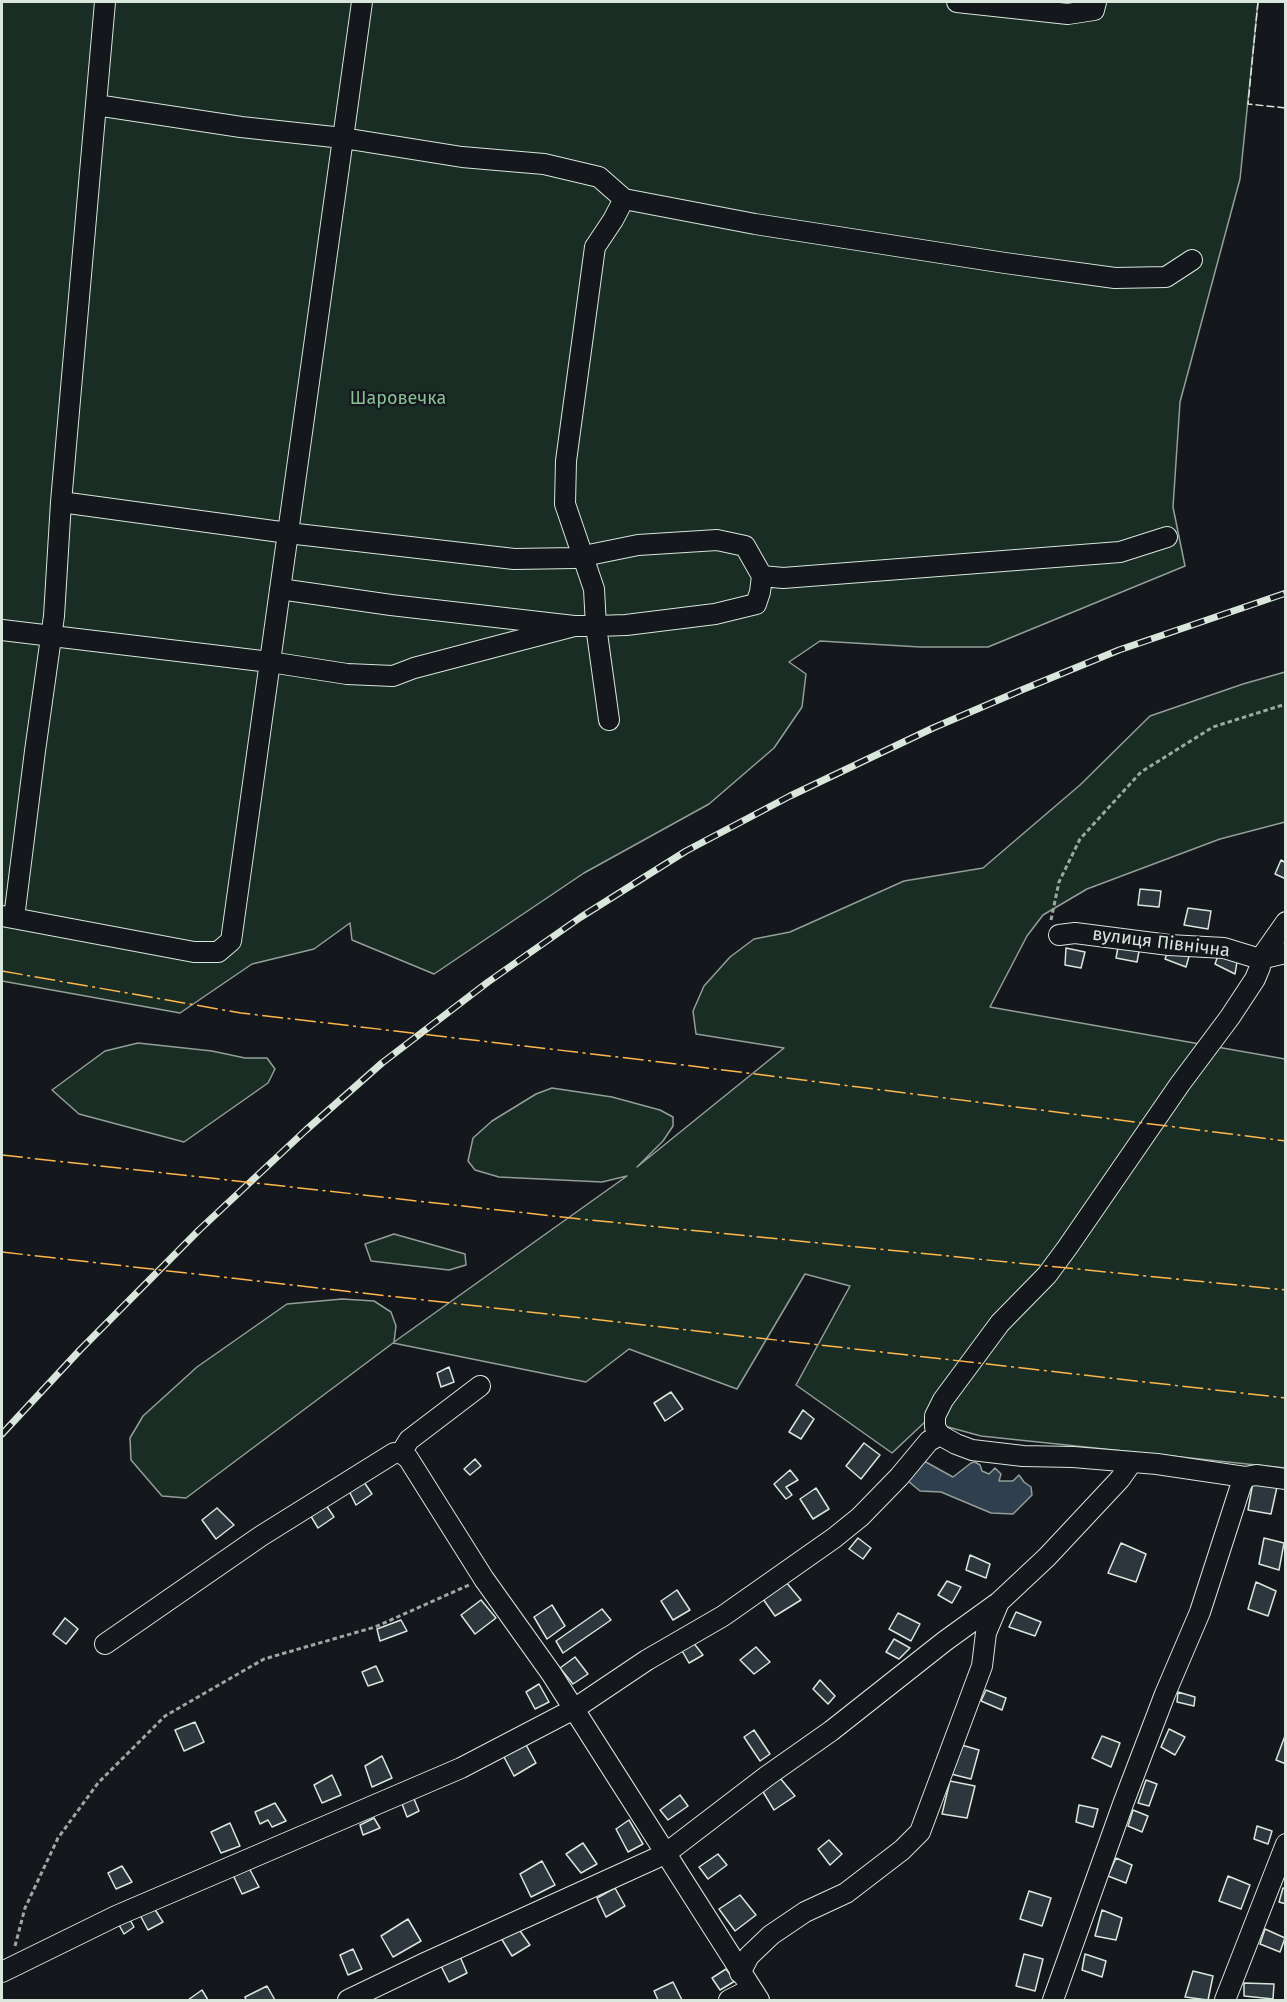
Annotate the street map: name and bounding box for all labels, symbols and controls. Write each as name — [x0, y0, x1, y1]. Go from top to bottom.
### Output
park label: Шаровечка — [350, 388, 446, 410]
street label: вулиця Північна — [1091, 924, 1231, 962]

